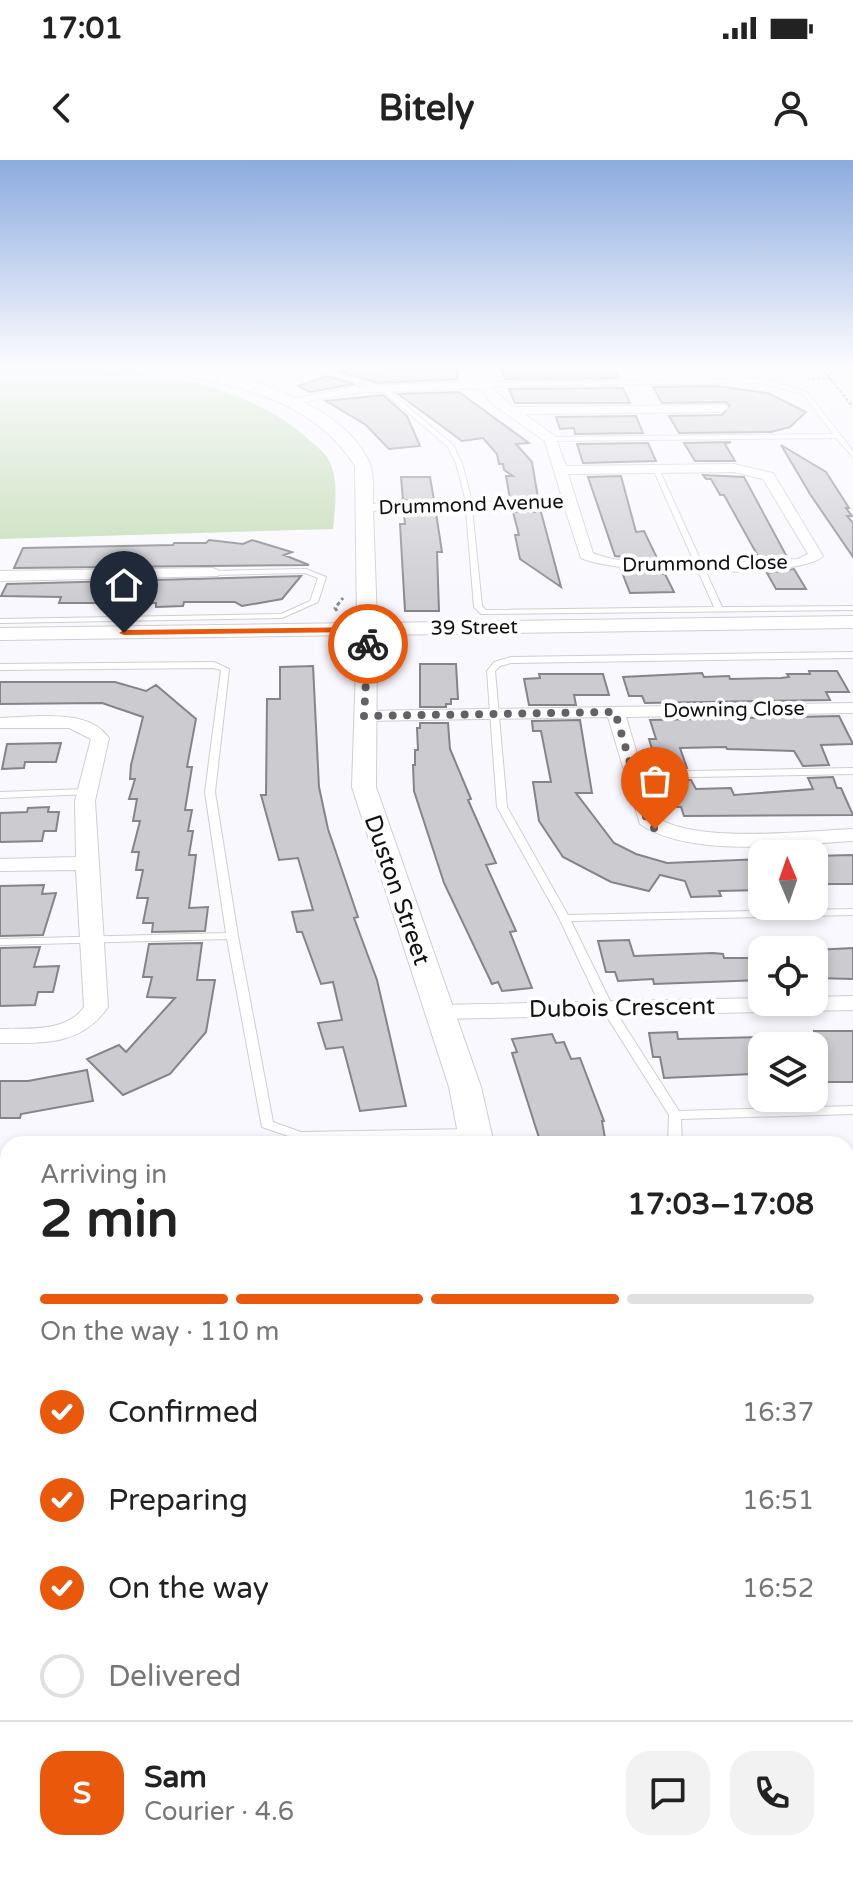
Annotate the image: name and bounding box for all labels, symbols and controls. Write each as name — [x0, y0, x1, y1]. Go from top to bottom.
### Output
text: 17:01 — [40, 10, 123, 47]
icon: back — [40, 86, 84, 130]
icon: person — [769, 86, 813, 130]
text: Bitely — [379, 87, 474, 130]
street label: Drummond Avenue — [378, 490, 564, 520]
pin — [90, 551, 158, 633]
street label: Drummond Close — [622, 551, 788, 577]
icon: home — [102, 563, 146, 607]
courier — [328, 604, 408, 684]
street label: 39 Street — [430, 615, 518, 641]
icon: bike — [346, 622, 390, 666]
street label: Downing Close — [663, 697, 805, 723]
pin — [621, 747, 689, 829]
icon: bag — [633, 759, 677, 803]
street label: Duston Street — [358, 811, 436, 969]
north arrow — [748, 840, 828, 920]
map controls — [748, 840, 828, 1112]
button: locate — [748, 936, 828, 1016]
street label: Dubois Crescent — [529, 992, 715, 1024]
button: layers — [748, 1032, 828, 1112]
text: Arriving in — [40, 1159, 167, 1190]
text: 17:03–17:08 — [627, 1186, 814, 1223]
text: 2 min — [40, 1188, 179, 1251]
text: On the way · 110 m — [40, 1316, 279, 1347]
icon: check — [40, 1390, 84, 1434]
text: Confirmed — [108, 1394, 259, 1431]
text: 16:37 — [742, 1397, 814, 1428]
icon: check — [40, 1478, 84, 1522]
text: Preparing — [108, 1482, 248, 1519]
text: 16:51 — [742, 1485, 814, 1516]
icon: check — [40, 1566, 84, 1610]
text: On the way — [108, 1570, 269, 1607]
text: 16:52 — [742, 1573, 814, 1604]
text: Delivered — [108, 1658, 242, 1695]
button: chat — [626, 1751, 710, 1835]
button: phone — [730, 1751, 814, 1835]
text: Sam — [144, 1759, 207, 1796]
text: S — [73, 1775, 91, 1812]
text: Courier · 4.6 — [144, 1796, 294, 1827]

